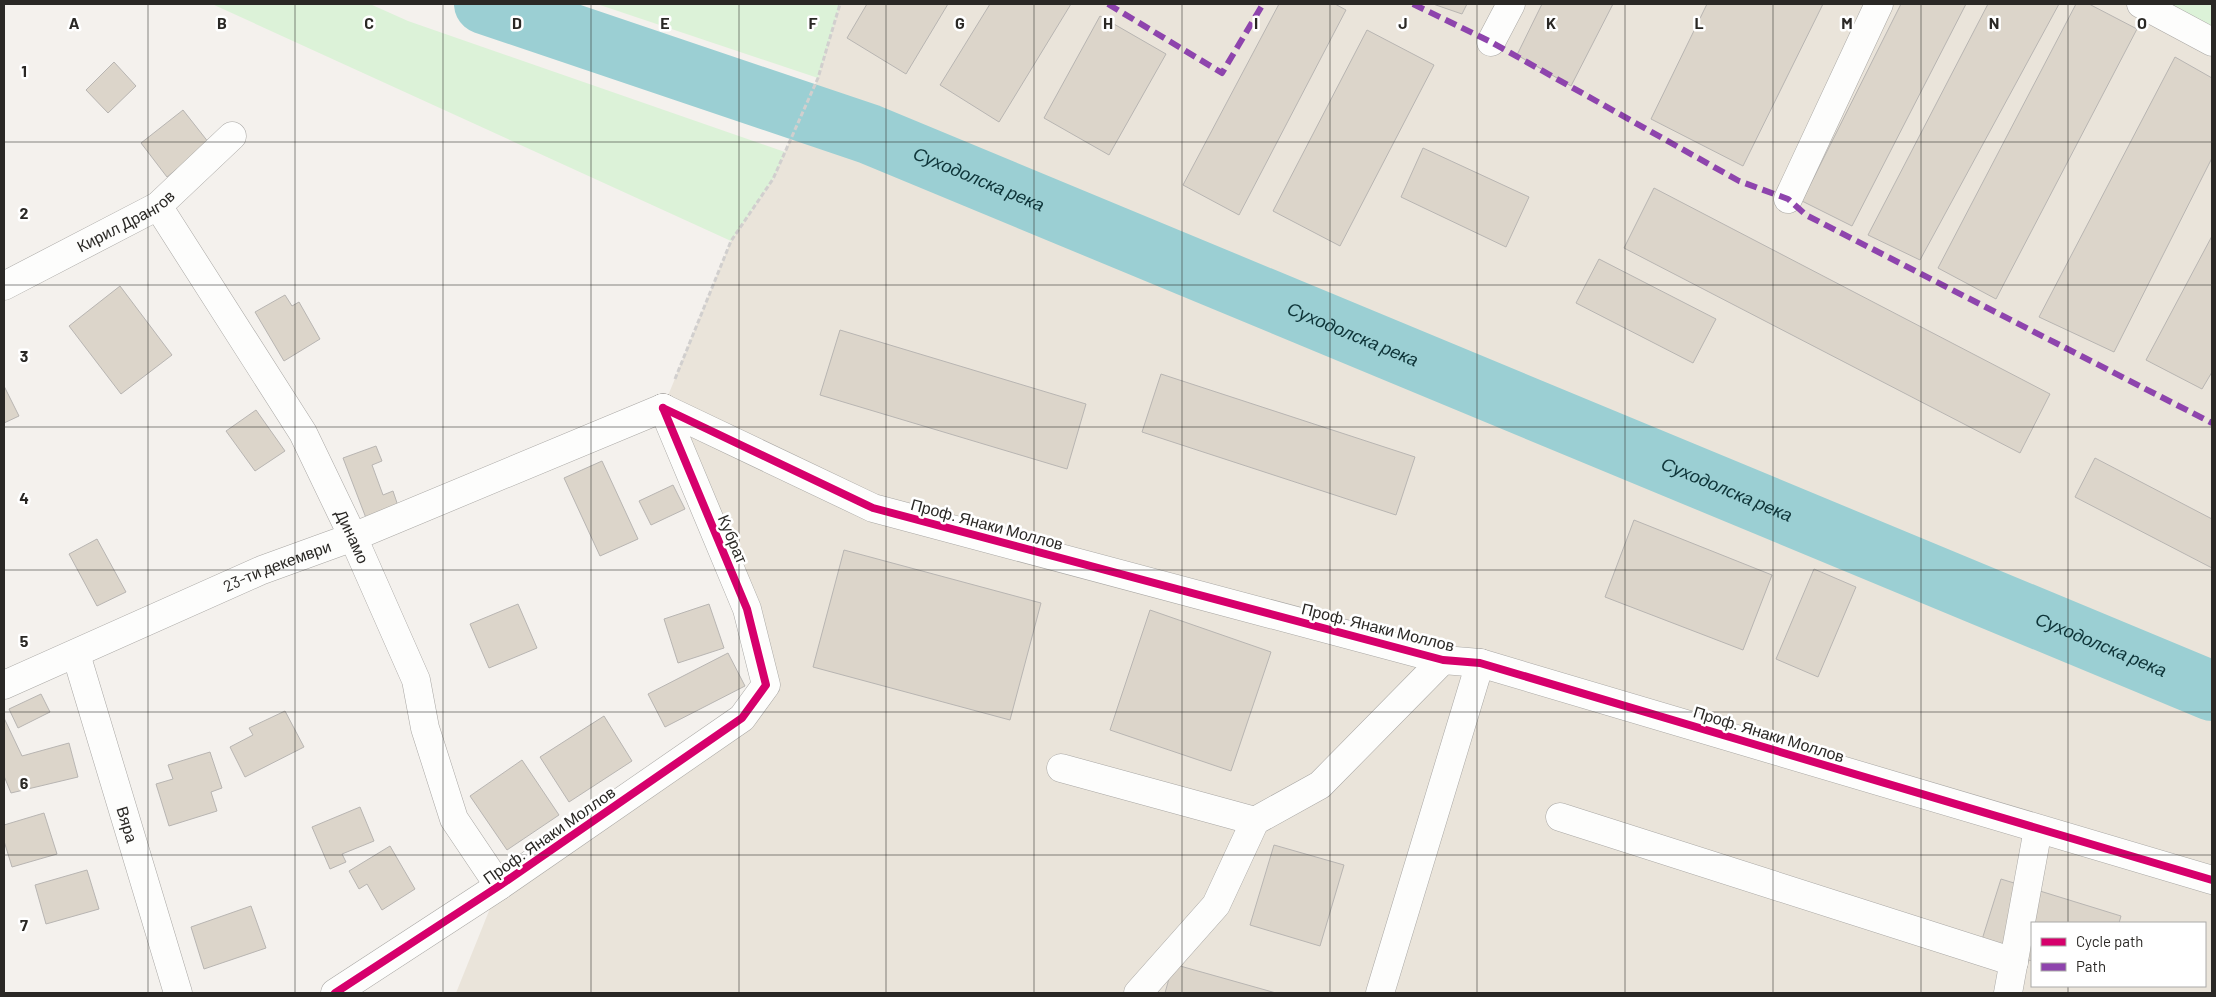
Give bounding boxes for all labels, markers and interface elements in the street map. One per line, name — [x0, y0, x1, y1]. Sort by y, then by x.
text: A — [69, 13, 80, 32]
text: B — [217, 13, 227, 32]
text: C — [364, 13, 374, 32]
text: D — [512, 13, 522, 32]
text: E — [660, 13, 670, 32]
text: F — [809, 13, 818, 32]
text: G — [955, 13, 965, 32]
text: H — [1103, 13, 1113, 32]
text: I — [1254, 13, 1258, 32]
text: J — [1398, 13, 1408, 32]
text: K — [1546, 13, 1556, 32]
text: L — [1694, 13, 1704, 32]
text: M — [1841, 13, 1853, 32]
text: N — [1989, 13, 1999, 32]
text: O — [2137, 13, 2147, 32]
text: 1 — [21, 61, 27, 80]
water label: Суходолска река — [910, 142, 1048, 215]
street label: Кирил Дрангов — [73, 186, 178, 256]
text: 2 — [20, 203, 29, 222]
water label: Суходолска река — [1284, 297, 1422, 371]
text: 3 — [20, 346, 28, 365]
water label: Суходолска река — [1658, 452, 1796, 526]
text: 4 — [19, 488, 29, 507]
street label: Проф. Янаки Моллов — [909, 494, 1065, 553]
street label: Динамо — [332, 506, 373, 566]
street label: Кубрат — [715, 511, 753, 567]
street label: 23-ти декември — [220, 536, 333, 595]
street label: Проф. Янаки Моллов — [1300, 598, 1457, 655]
water label: Суходолска река — [2032, 607, 2170, 681]
text: 5 — [20, 631, 29, 650]
street label: Проф. Янаки Моллов — [1691, 702, 1847, 766]
text: 6 — [20, 773, 29, 792]
street label: Проф. Янаки Моллов — [479, 782, 618, 887]
street label: Вяра — [113, 804, 142, 845]
text: 7 — [20, 915, 28, 934]
legend — [2031, 922, 2206, 987]
text: Cycle path — [2076, 932, 2143, 950]
text: Path — [2076, 957, 2106, 975]

